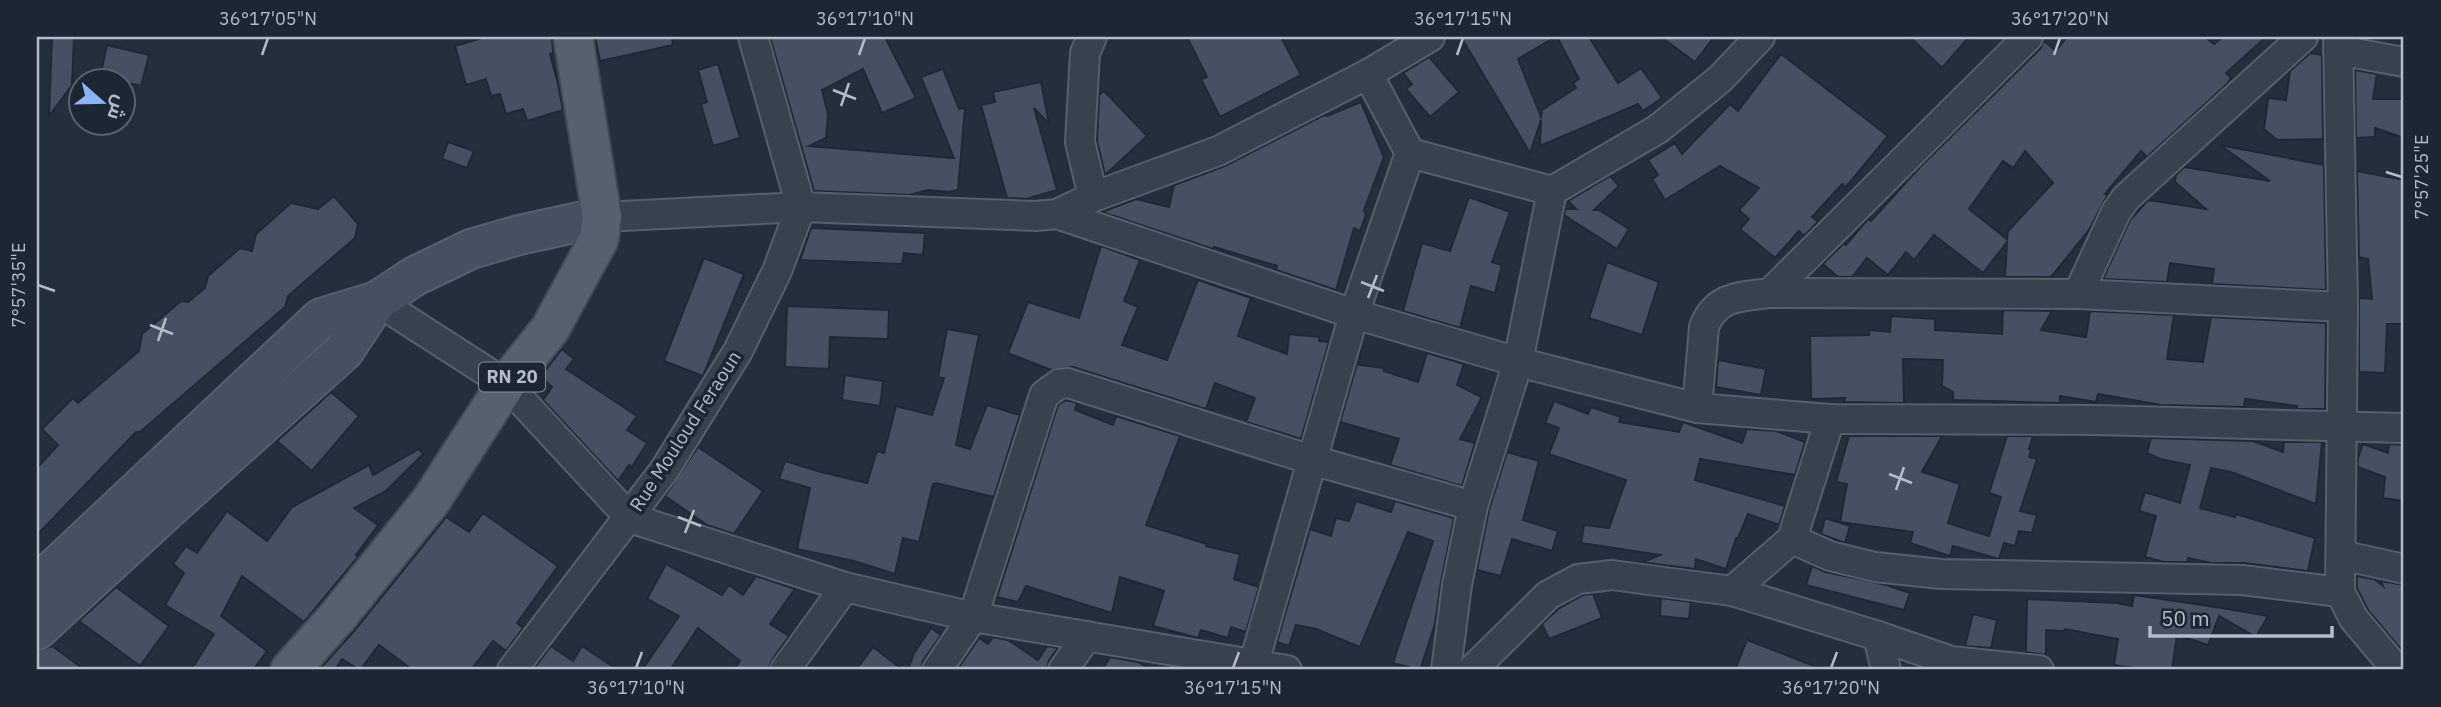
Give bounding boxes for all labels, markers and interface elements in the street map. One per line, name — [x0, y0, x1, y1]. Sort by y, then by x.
text: 36°17'05"N — [219, 7, 317, 30]
text: 36°17'10"N — [816, 7, 914, 30]
text: 36°17'15"N — [1414, 7, 1512, 30]
text: 36°17'20"N — [2011, 7, 2109, 30]
north arrow — [66, 66, 136, 136]
text: ش — [103, 92, 133, 123]
text: 7°57'25"E — [2410, 135, 2433, 219]
text: 7°57'35"E — [7, 243, 30, 327]
street label: Rue Mouloud Feraoun — [624, 346, 746, 516]
road number: RN 20 — [479, 362, 545, 391]
scale bar — [2150, 595, 2332, 639]
text: 50 m — [2161, 604, 2210, 632]
text: 36°17'10"N — [587, 676, 685, 699]
text: 36°17'15"N — [1184, 676, 1282, 699]
text: 36°17'20"N — [1782, 676, 1880, 699]

